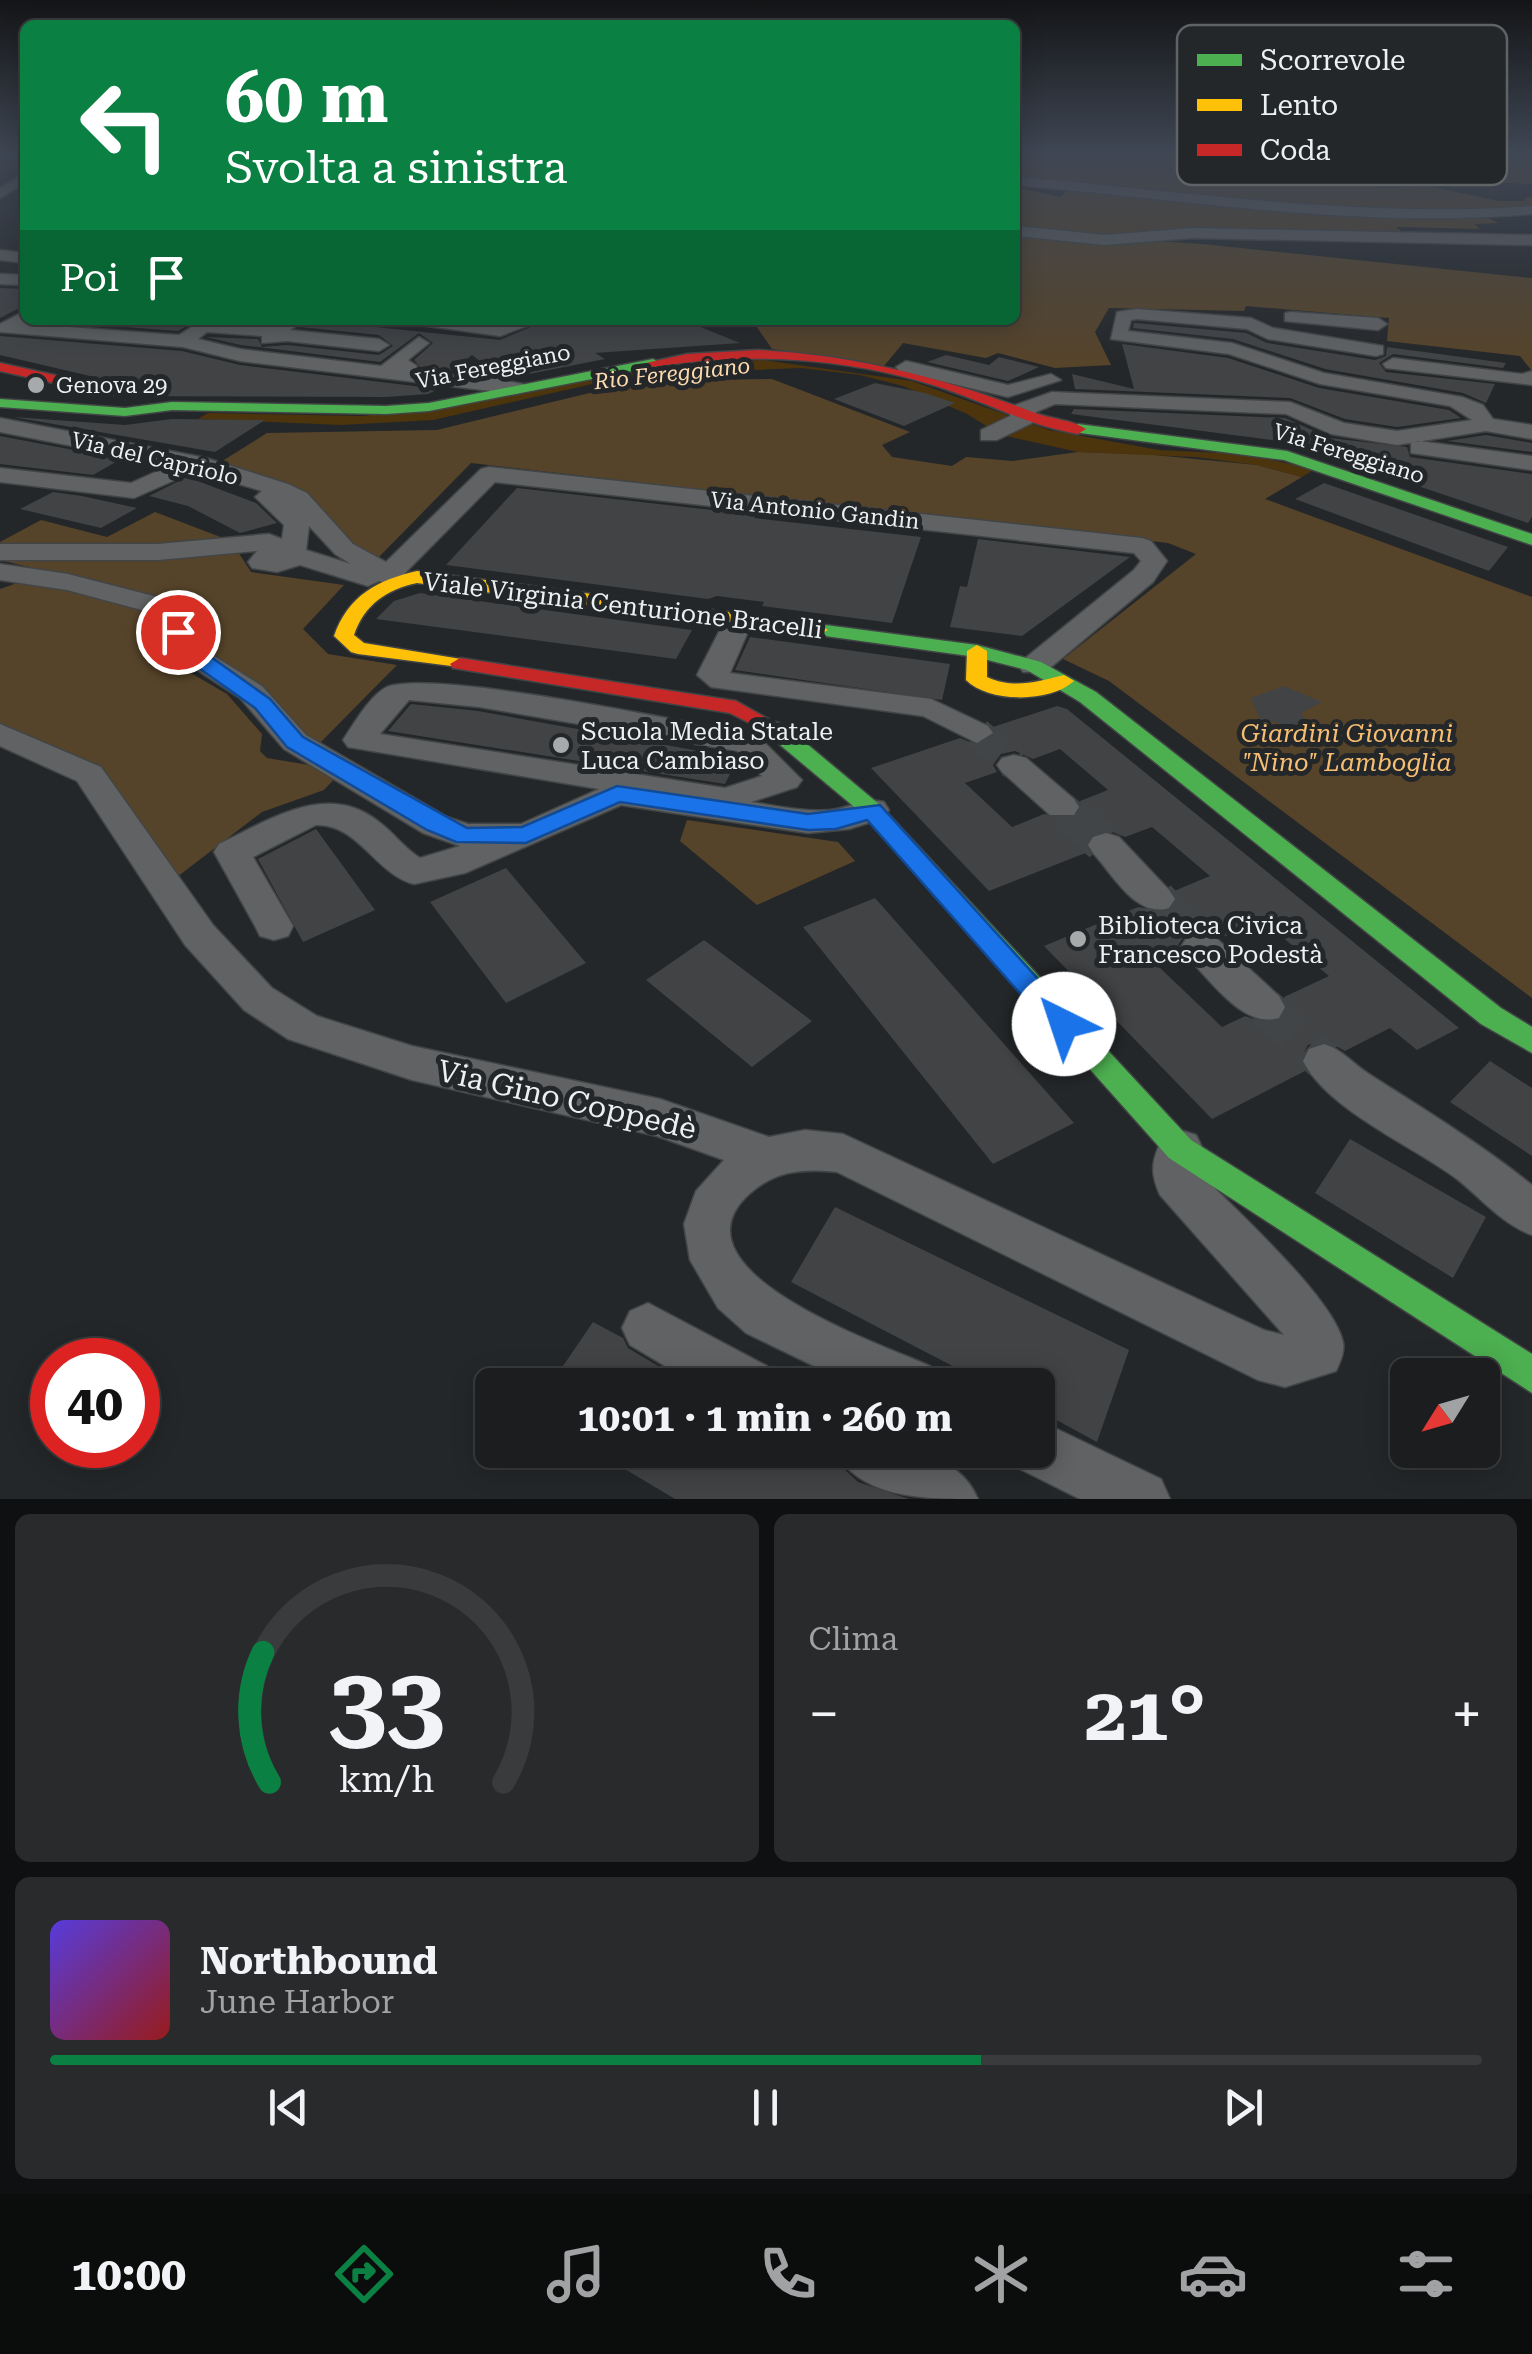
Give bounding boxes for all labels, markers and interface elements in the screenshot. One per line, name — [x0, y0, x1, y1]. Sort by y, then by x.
legend — [1177, 25, 1507, 185]
text: Scorrevole — [1260, 44, 1405, 77]
text: 60 m — [225, 57, 389, 139]
icon: left — [60, 60, 190, 190]
text: Lento — [1260, 89, 1338, 122]
text: Coda — [1260, 134, 1331, 167]
text: Svolta a sinistra — [225, 141, 567, 194]
icon: arrive — [139, 250, 194, 305]
text: Poi — [60, 256, 119, 300]
street label: Via Fereggiano — [414, 339, 572, 394]
water label: Rio Fereggiano — [592, 353, 751, 394]
place label: Genova 29 — [56, 373, 167, 398]
marker: Genova 29 — [25, 374, 47, 396]
street label: Via Fereggiano — [1270, 419, 1427, 488]
street label: Via del Capriolo — [69, 427, 241, 490]
street label: Via Antonio Gandin — [709, 487, 921, 534]
street label: Viale Virginia Centurione Bracelli — [422, 567, 824, 644]
pin — [136, 590, 221, 675]
icon: arrive — [151, 605, 206, 660]
place label: Scuola Media Statale Luca Cambiaso — [581, 717, 833, 775]
park label: Giardini Giovanni "Nino" Lamboglia — [1241, 719, 1453, 777]
marker: Scuola Media Statale Luca Cambiaso — [550, 734, 572, 756]
place label: Biblioteca Civica Francesco Podestà — [1098, 911, 1323, 969]
marker: Biblioteca Civica Francesco Podestà — [1067, 928, 1089, 950]
position arrow — [1012, 972, 1116, 1076]
street label: Via Gino Coppedè — [434, 1053, 700, 1146]
speed limit sign: 40 — [30, 1338, 160, 1468]
north arrow — [1390, 1358, 1500, 1468]
map controls — [1390, 1358, 1500, 1468]
text: 10:01 · 1 min · 260 m — [578, 1396, 952, 1440]
text: Clima — [809, 1620, 898, 1658]
text: 33 — [329, 1644, 445, 1765]
text: 21° — [1085, 1670, 1206, 1758]
text: − — [809, 1682, 839, 1746]
text: + — [1451, 1682, 1482, 1746]
text: km/h — [339, 1759, 435, 1801]
text: Northbound — [200, 1939, 438, 1983]
text: June Harbor — [200, 1983, 394, 2021]
icon: previous — [261, 2080, 316, 2135]
icon: pause — [738, 2080, 793, 2135]
icon: next — [1216, 2080, 1271, 2135]
icon: directions — [329, 2239, 399, 2309]
icon: music — [541, 2239, 611, 2309]
icon: phone — [753, 2239, 823, 2309]
icon: climate — [966, 2239, 1036, 2309]
icon: car — [1178, 2239, 1248, 2309]
icon: filters — [1391, 2239, 1461, 2309]
text: 10:00 — [71, 2248, 186, 2301]

